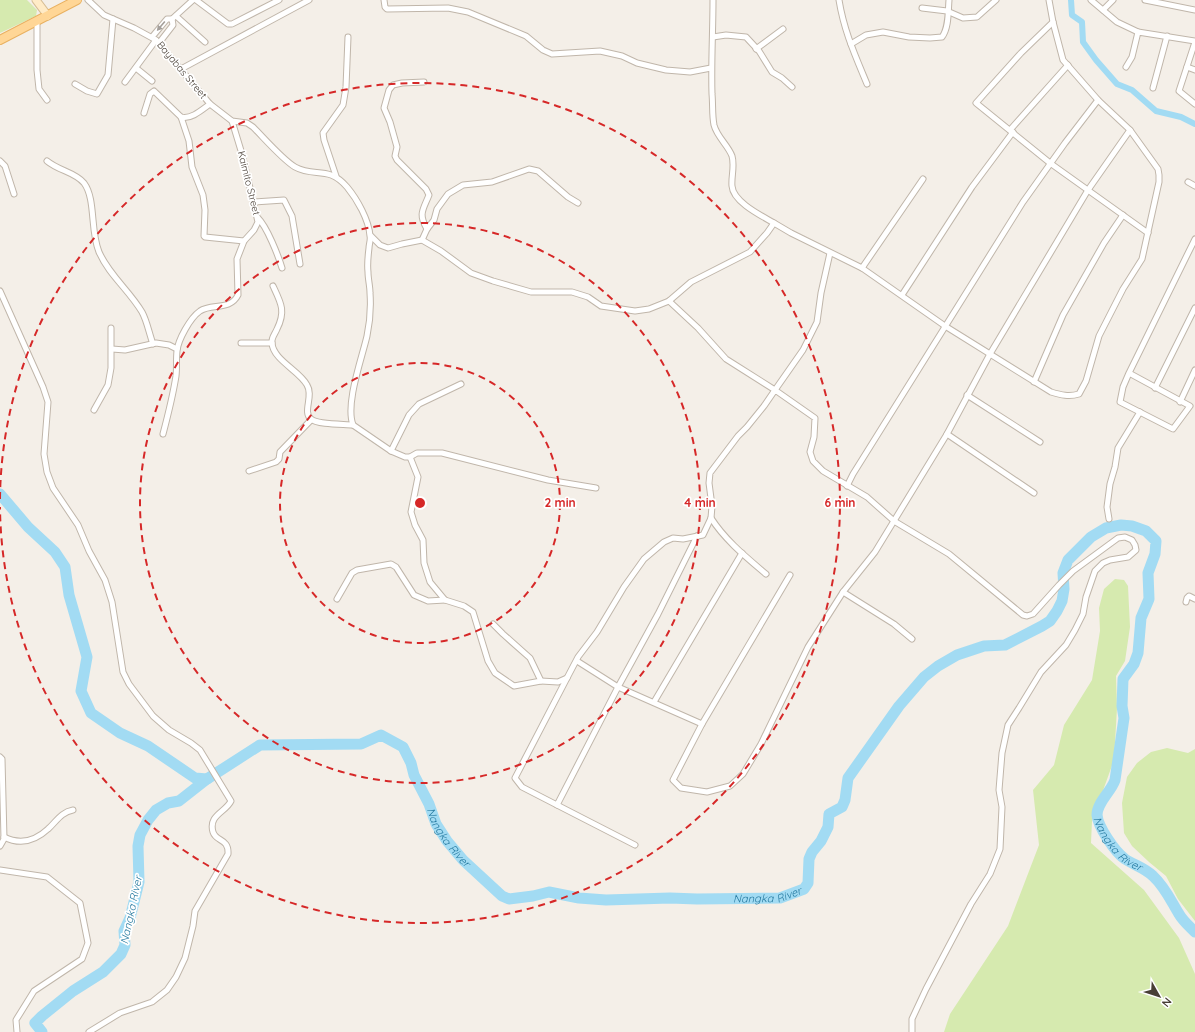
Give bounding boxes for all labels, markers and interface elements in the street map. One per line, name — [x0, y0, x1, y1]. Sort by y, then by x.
one-way arrow — [157, 21, 166, 32]
street label: Bayabas Street — [154, 39, 210, 102]
street label: Kaimito Street — [235, 150, 263, 217]
text: 2 min — [544, 495, 576, 510]
text: 4 min — [684, 495, 716, 510]
text: 6 min — [824, 495, 856, 510]
centre of rings — [413, 496, 427, 510]
water label: Nangka River — [424, 806, 475, 871]
water label: Nangka River — [1090, 815, 1146, 875]
water label: Nangka River — [117, 873, 145, 945]
water label: Nangka River — [733, 883, 805, 906]
north arrow — [1139, 976, 1179, 1016]
text: N — [1159, 995, 1175, 1010]

